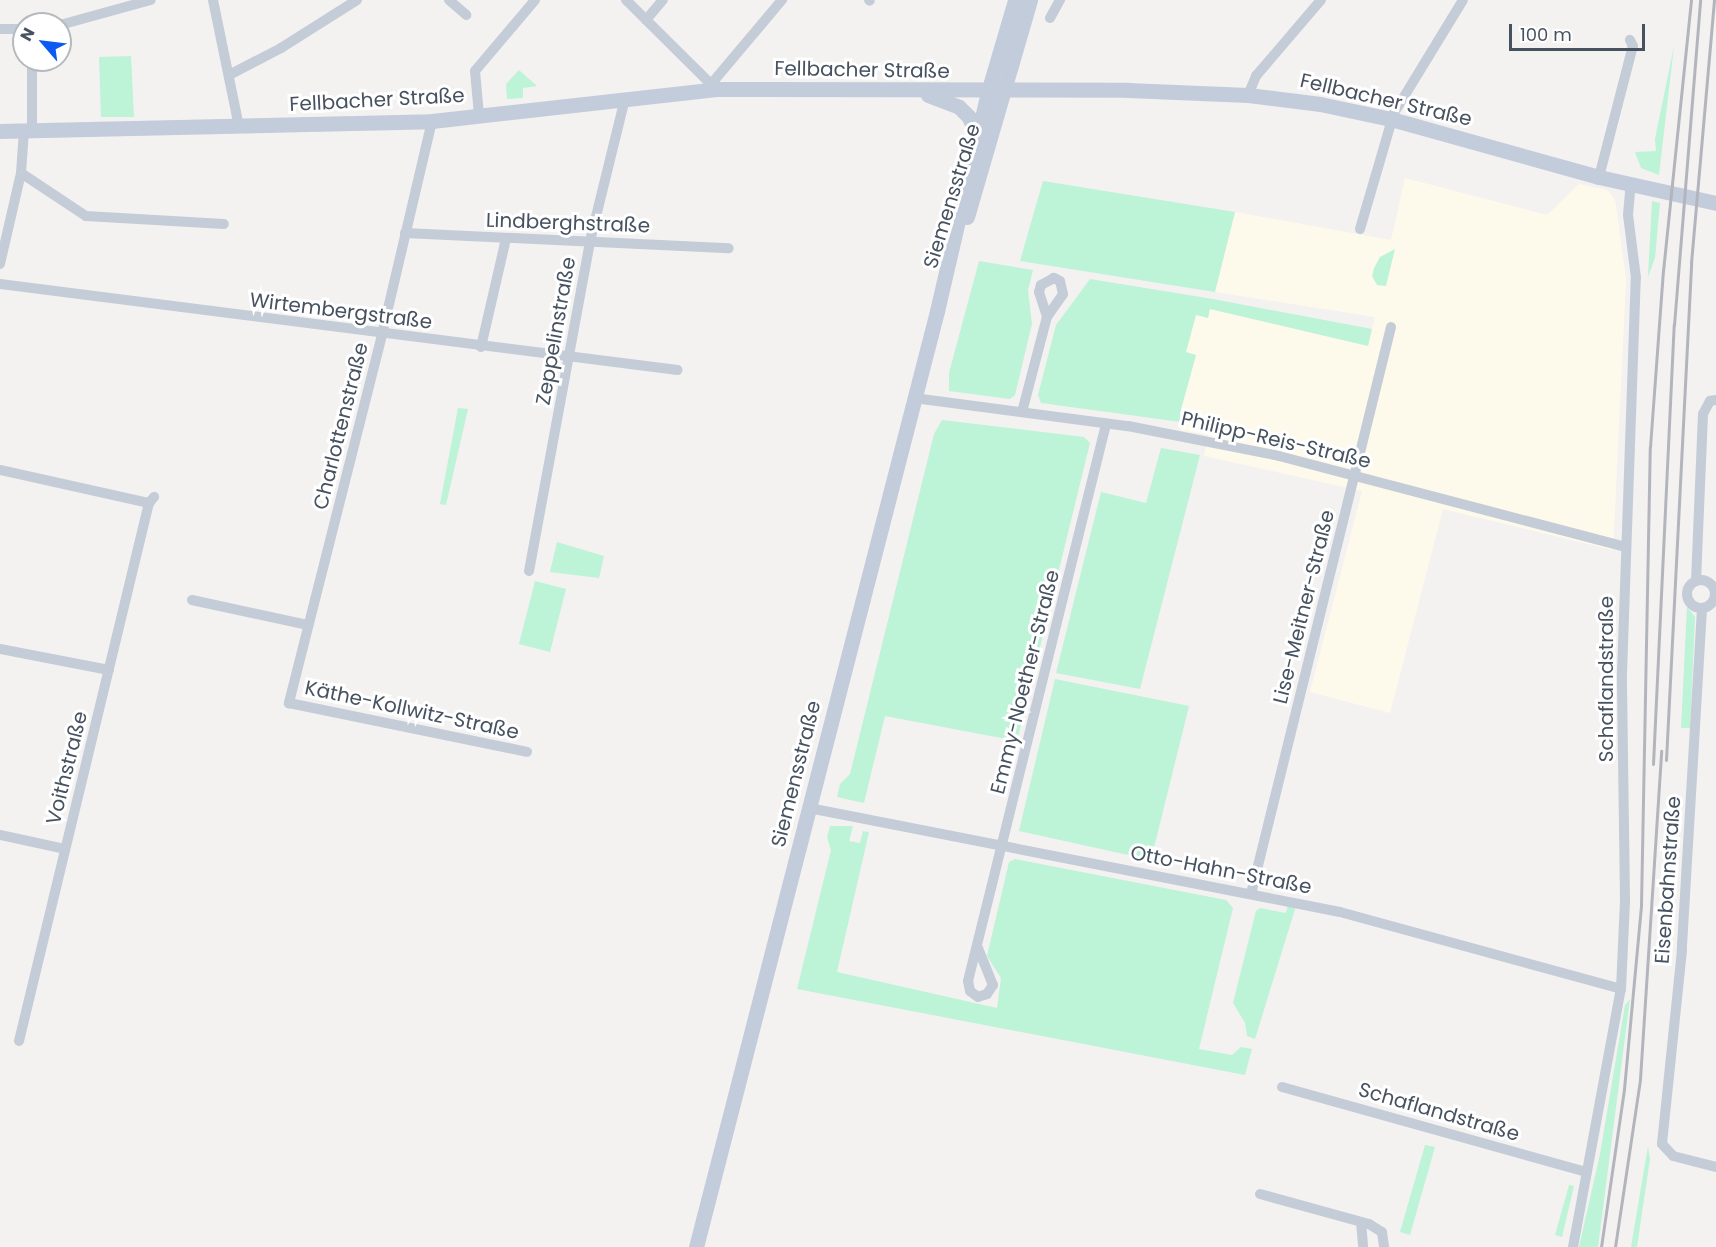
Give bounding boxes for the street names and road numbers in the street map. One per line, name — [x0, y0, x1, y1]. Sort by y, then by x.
street label: Fellbacher Straße — [774, 56, 950, 84]
street label: Fellbacher Straße — [1298, 69, 1474, 131]
street label: Fellbacher Straße — [289, 83, 465, 117]
street label: Siemensstraße — [919, 121, 985, 271]
street label: Lindberghstraße — [485, 208, 651, 238]
street label: Zeppelinstraße — [531, 255, 581, 407]
street label: Wirtembergstraße — [248, 288, 434, 334]
street label: Charlottenstraße — [309, 340, 373, 512]
street label: Philipp-Reis-Straße — [1179, 406, 1373, 474]
street label: Lise-Meitner-Straße — [1268, 508, 1340, 706]
street label: Emmy-Noether-Straße — [986, 568, 1064, 796]
street label: Schaflandstraße — [1594, 596, 1618, 762]
street label: Käthe-Kollwitz-Straße — [303, 676, 521, 744]
street label: Siemensstraße — [766, 698, 826, 850]
street label: Voithstraße — [41, 709, 93, 827]
street label: Eisenbahnstraße — [1650, 795, 1686, 965]
street label: Otto-Hahn-Straße — [1128, 841, 1314, 899]
street label: Schaflandstraße — [1356, 1078, 1522, 1146]

